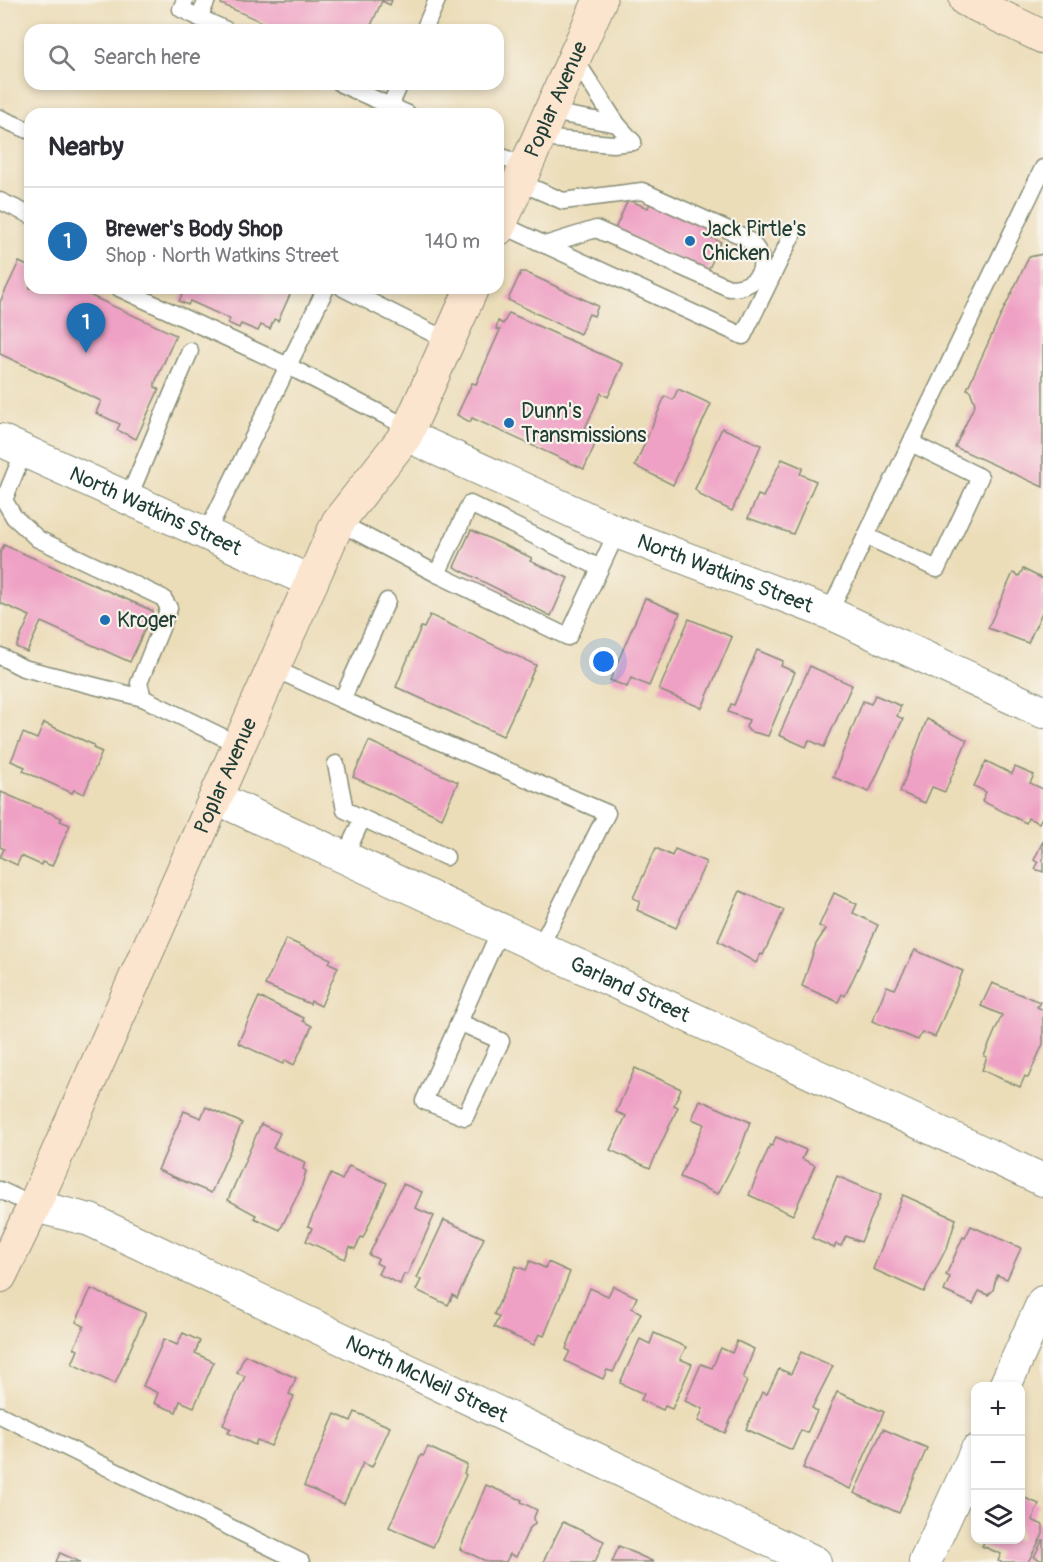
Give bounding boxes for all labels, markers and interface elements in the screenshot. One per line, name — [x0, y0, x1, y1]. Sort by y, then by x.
search box — [24, 24, 504, 90]
street label: Poplar Avenue — [519, 37, 594, 162]
icon: search — [45, 41, 78, 74]
text: Search here — [93, 43, 200, 71]
text: Nearby — [48, 131, 124, 163]
text: Brewer's Body Shop — [105, 215, 283, 243]
place label: Jack Pirtle's Chicken — [702, 216, 807, 267]
text: 1 — [64, 229, 71, 254]
text: 140 m — [425, 229, 480, 254]
marker: Jack Pirtle's Chicken — [683, 234, 697, 248]
text: Shop · North Watkins Street — [105, 243, 339, 268]
pin: 1 — [66, 304, 106, 353]
place label: Dunn's Transmissions — [521, 398, 647, 449]
marker: Dunn's Transmissions — [502, 416, 516, 430]
street label: North Watkins Street — [65, 460, 246, 562]
street label: North Watkins Street — [633, 528, 817, 620]
place label: Kroger — [117, 607, 177, 634]
marker: Kroger — [98, 613, 112, 627]
your location — [589, 647, 618, 676]
street label: Poplar Avenue — [188, 713, 264, 838]
street label: Garland Street — [566, 950, 694, 1029]
street label: North McNeil Street — [341, 1329, 513, 1429]
map controls — [971, 1382, 1025, 1544]
button: + — [971, 1382, 1025, 1436]
button: − — [971, 1436, 1025, 1490]
button: layers — [971, 1490, 1025, 1544]

